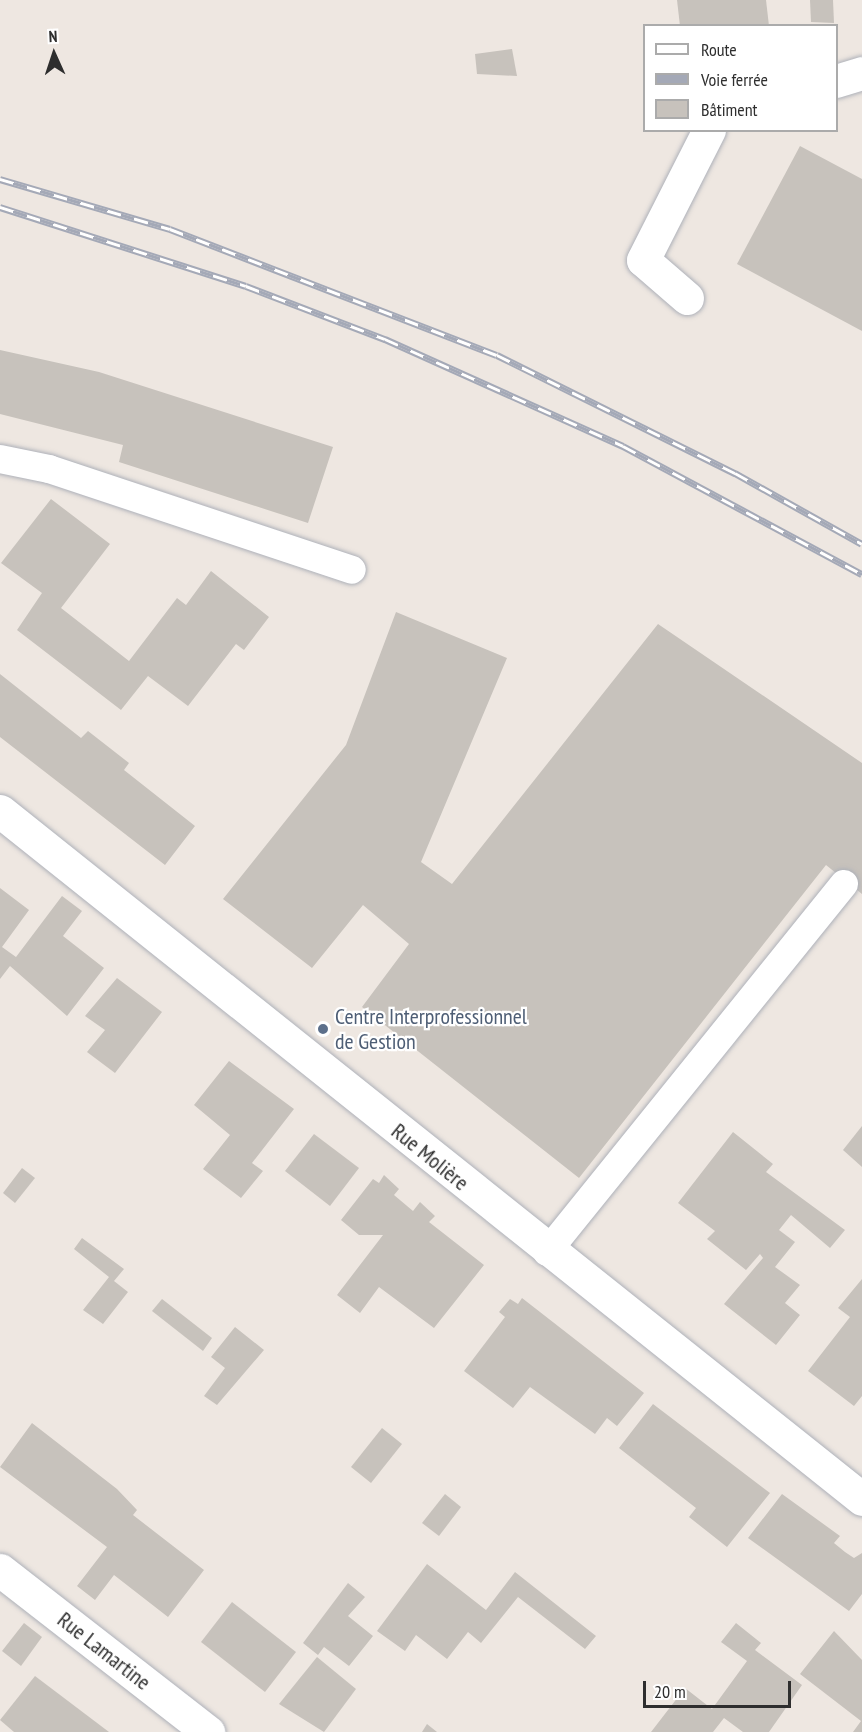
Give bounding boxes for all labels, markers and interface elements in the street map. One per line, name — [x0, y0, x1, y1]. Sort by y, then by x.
north arrow — [24, 24, 84, 84]
legend — [643, 24, 838, 132]
text: N — [48, 26, 58, 46]
text: Route — [701, 38, 737, 61]
text: Voie ferrée — [701, 68, 768, 91]
text: Bâtiment — [701, 98, 758, 121]
place label: Centre Interprofessionnel de Gestion — [335, 1003, 527, 1054]
marker: Centre Interprofessionnel de Gestion — [316, 1022, 330, 1036]
street label: Rue Molière — [386, 1118, 474, 1196]
street label: Rue Lamartine — [52, 1607, 156, 1695]
scale bar — [646, 1669, 794, 1707]
text: 20 m — [654, 1680, 686, 1703]

